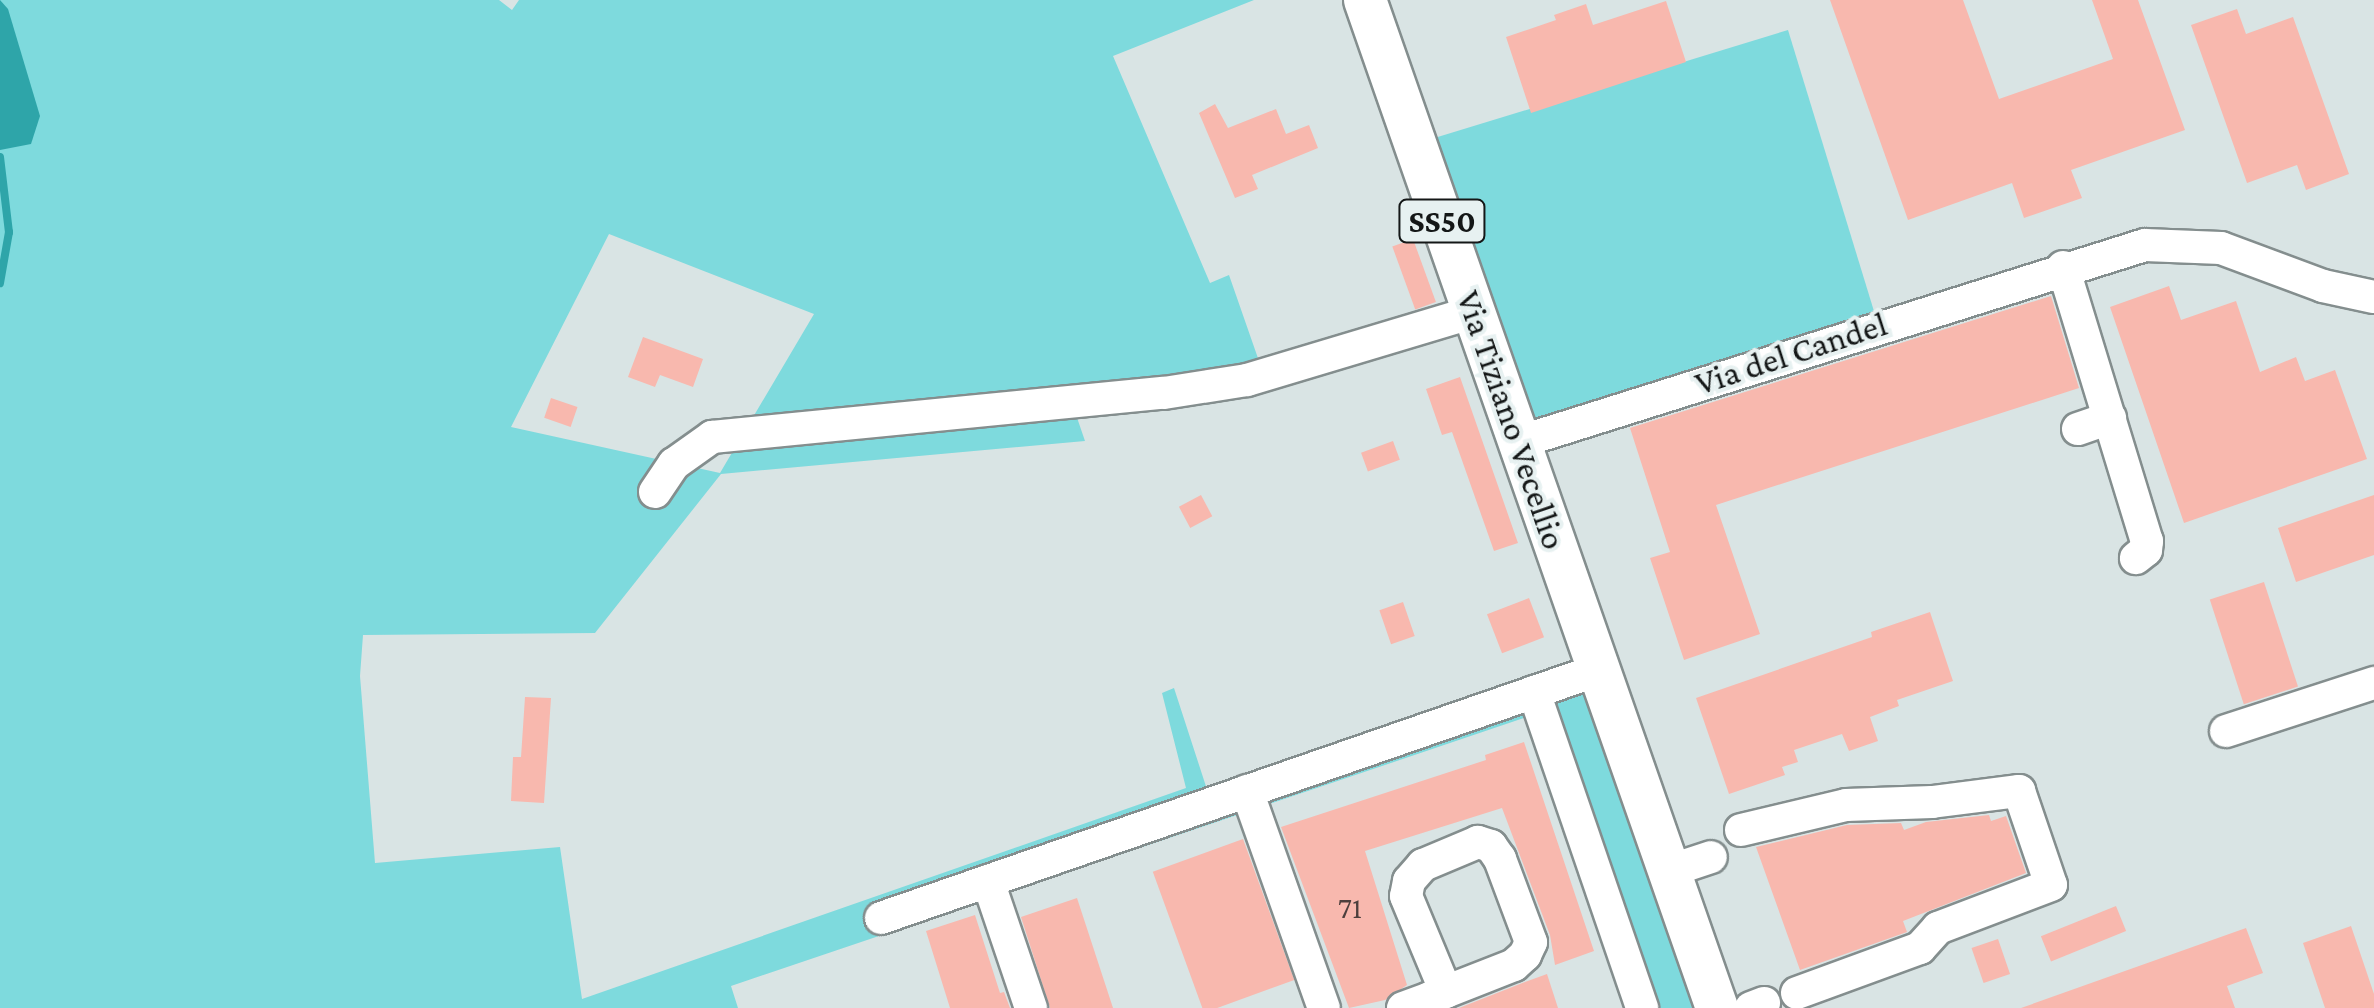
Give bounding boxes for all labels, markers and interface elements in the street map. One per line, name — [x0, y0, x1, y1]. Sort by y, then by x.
road number: SS50 — [1397, 194, 1487, 248]
street label: Via Tiziano Vecellio — [1447, 285, 1575, 555]
street label: Via del Candel — [1690, 303, 1892, 405]
house number: 71 — [1338, 890, 1362, 926]

